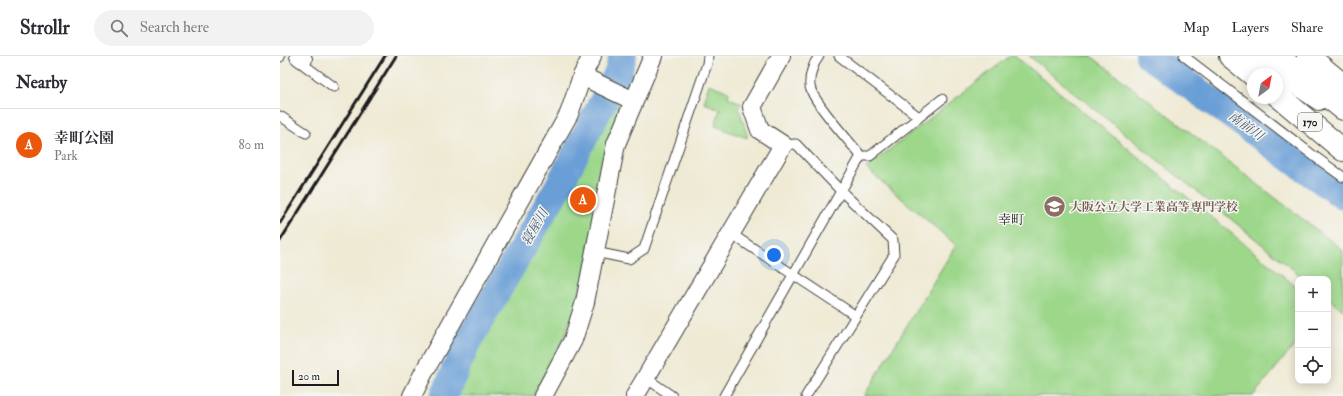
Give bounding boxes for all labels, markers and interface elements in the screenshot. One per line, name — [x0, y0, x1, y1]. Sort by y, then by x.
search box — [94, 10, 374, 46]
text: Strollr — [20, 16, 70, 40]
icon: search — [108, 17, 130, 39]
text: Search here — [140, 18, 209, 37]
text: Map — [1183, 19, 1209, 36]
text: Layers — [1231, 19, 1269, 36]
text: Share — [1291, 19, 1323, 36]
north arrow — [1247, 68, 1283, 104]
text: Nearby — [16, 72, 67, 93]
water label: 南前川 — [1226, 108, 1268, 145]
road number: 170 — [1298, 113, 1322, 131]
text: 幸町公園 — [54, 129, 114, 148]
text: A — [25, 137, 33, 153]
text: 80 m — [238, 137, 264, 153]
text: Park — [54, 148, 78, 164]
pin: A — [570, 185, 596, 215]
school or university icon: 大阪公立大学工業高等専門学校 — [1042, 194, 1068, 220]
place label: 大阪公立大学工業高等専門学校 — [1070, 200, 1238, 215]
water label: 寝屋川 — [518, 204, 553, 248]
district label: 幸町 — [998, 212, 1024, 228]
your location — [764, 245, 784, 265]
map controls — [1295, 276, 1331, 384]
button: + — [1295, 276, 1331, 312]
button: − — [1295, 312, 1331, 348]
button: locate — [1295, 348, 1331, 384]
scale bar — [292, 368, 339, 387]
text: 20 m — [298, 370, 320, 383]

